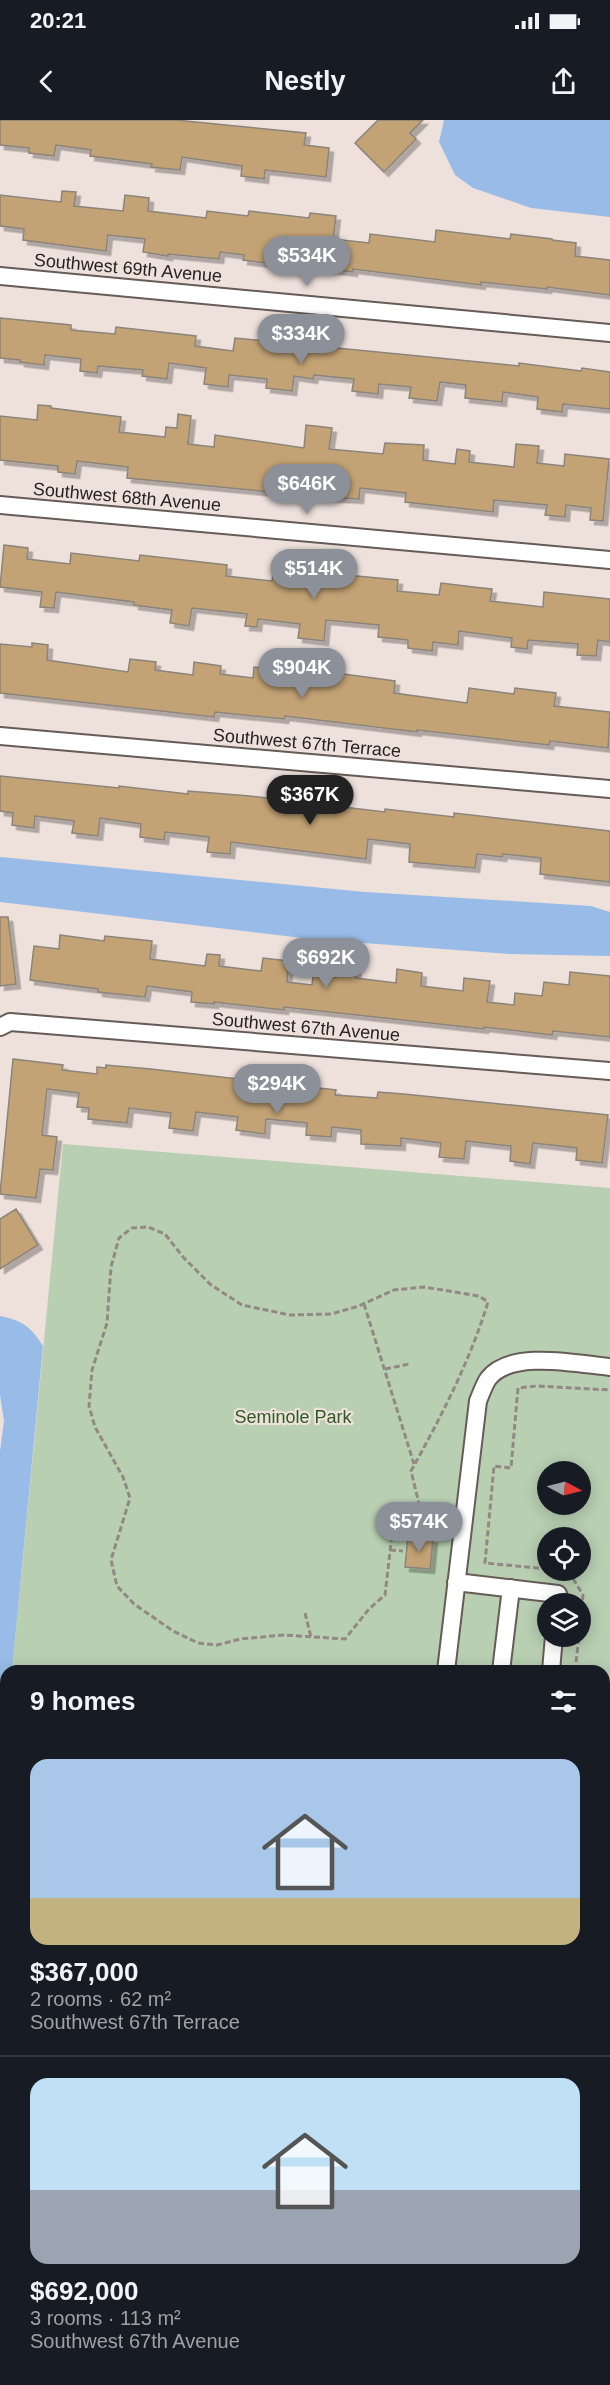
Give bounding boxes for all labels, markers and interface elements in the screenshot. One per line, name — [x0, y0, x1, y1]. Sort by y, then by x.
text: 20:21 — [30, 8, 86, 33]
icon: back — [30, 65, 63, 98]
icon: share — [547, 65, 580, 98]
text: Nestly — [264, 66, 346, 96]
pin: $534K — [265, 236, 349, 287]
text: $534K — [278, 244, 336, 266]
street label: Southwest 69th Avenue — [33, 250, 223, 286]
pin: $334K — [259, 314, 343, 365]
text: $334K — [272, 322, 330, 344]
pin: $646K — [265, 464, 349, 515]
text: $646K — [278, 472, 336, 494]
street label: Southwest 68th Avenue — [32, 479, 222, 515]
pin: $514K — [272, 549, 356, 600]
text: $514K — [285, 557, 343, 579]
pin: $904K — [260, 648, 344, 699]
text: $904K — [273, 656, 331, 678]
street label: Southwest 67th Terrace — [212, 725, 402, 761]
pin: $367K — [268, 775, 352, 826]
text: $367K — [281, 783, 339, 805]
pin: $692K — [284, 938, 368, 989]
text: $692K — [297, 946, 355, 968]
street label: Southwest 67th Avenue — [211, 1009, 401, 1045]
pin: $294K — [235, 1064, 319, 1115]
text: $294K — [248, 1072, 306, 1094]
park label: Seminole Park — [234, 1407, 353, 1427]
north arrow — [537, 1461, 591, 1515]
map controls — [537, 1461, 591, 1647]
pin: $574K — [377, 1502, 461, 1553]
text: $574K — [390, 1510, 448, 1532]
button: locate — [537, 1527, 591, 1581]
button: layers — [537, 1593, 591, 1647]
icon: filters — [547, 1685, 580, 1718]
text: 9 homes — [30, 1686, 136, 1716]
icon: home — [251, 1798, 359, 1906]
text: $367,000 — [30, 1957, 138, 1987]
text: 2 rooms · 62 m² — [30, 1988, 171, 2010]
text: Southwest 67th Terrace — [30, 2011, 240, 2033]
icon: home — [251, 2117, 359, 2225]
text: $692,000 — [30, 2276, 138, 2306]
text: 3 rooms · 113 m² — [30, 2307, 181, 2329]
text: Southwest 67th Avenue — [30, 2330, 240, 2352]

